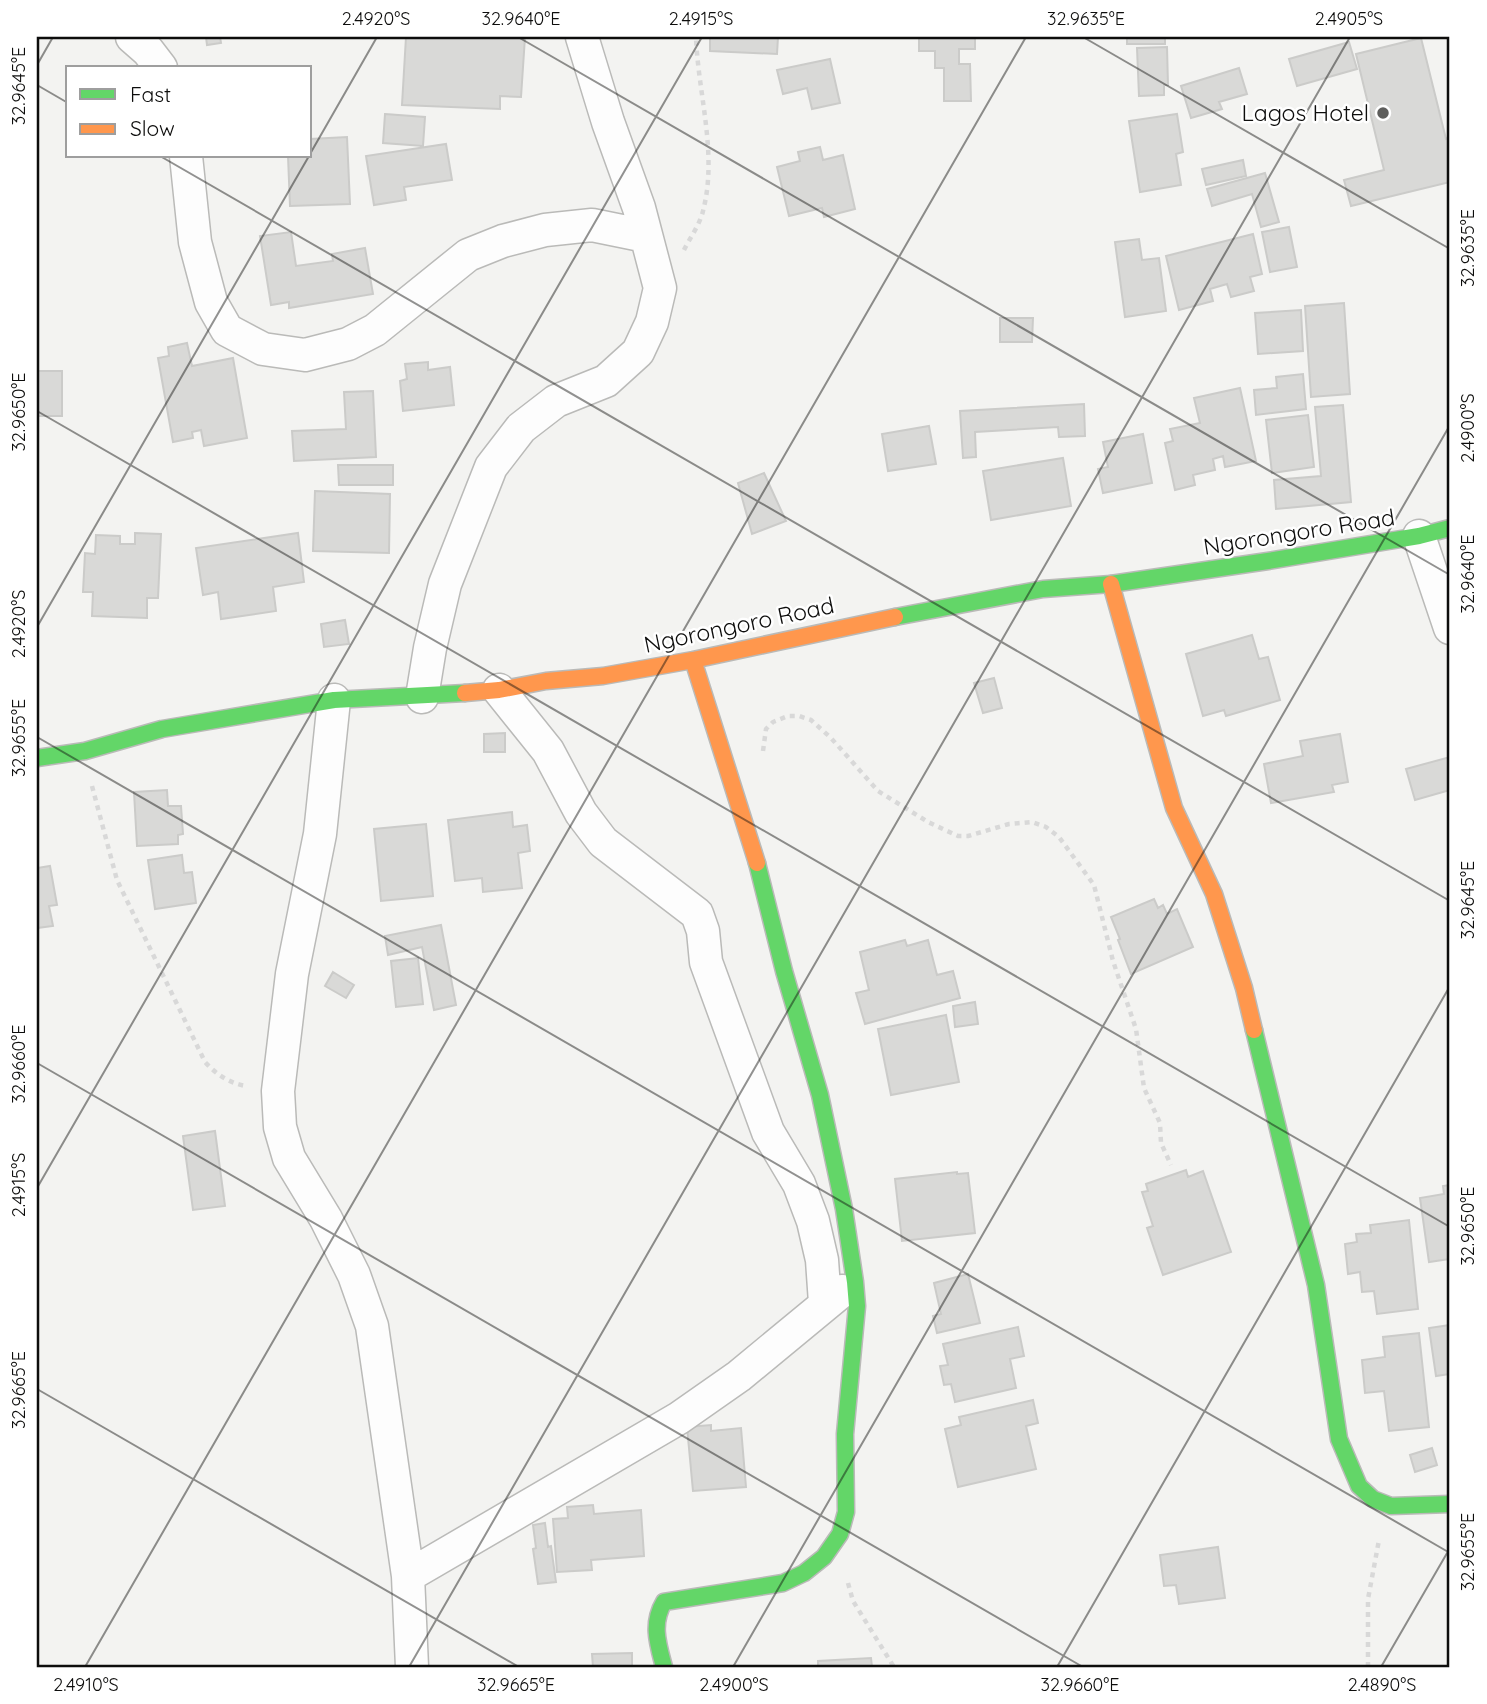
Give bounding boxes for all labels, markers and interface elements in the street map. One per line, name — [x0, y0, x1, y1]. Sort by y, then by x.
text: 2.4920°S — [342, 7, 410, 30]
text: 32.9640°E — [481, 7, 561, 30]
text: 2.4915°S — [669, 7, 733, 30]
text: 32.9635°E — [1047, 7, 1125, 30]
text: 2.4905°S — [1315, 7, 1383, 30]
text: 32.9645°E — [7, 47, 30, 125]
legend — [66, 66, 312, 158]
text: Fast — [130, 81, 171, 107]
place label: Lagos Hotel — [1242, 98, 1369, 127]
marker: Lagos Hotel — [1375, 105, 1391, 121]
text: Slow — [130, 115, 175, 141]
text: 32.9635°E — [1456, 209, 1479, 287]
text: 32.9650°E — [7, 372, 30, 452]
text: 2.4900°S — [1456, 393, 1479, 463]
street label: Ngorongoro Road — [1201, 502, 1397, 561]
text: 32.9640°E — [1456, 534, 1479, 614]
text: 2.4920°S — [7, 590, 30, 658]
street label: Ngorongoro Road — [641, 590, 837, 659]
text: 32.9655°E — [7, 699, 30, 777]
text: 32.9645°E — [1456, 861, 1479, 939]
text: 32.9660°E — [7, 1025, 30, 1103]
text: 2.4915°S — [7, 1153, 30, 1217]
text: 32.9650°E — [1456, 1186, 1479, 1266]
text: 32.9665°E — [7, 1351, 30, 1429]
text: 32.9655°E — [1456, 1513, 1479, 1591]
text: 2.4910°S — [53, 1673, 119, 1696]
text: 32.9665°E — [477, 1673, 555, 1696]
text: 2.4900°S — [699, 1673, 769, 1696]
text: 32.9660°E — [1041, 1673, 1119, 1696]
text: 2.4890°S — [1348, 1673, 1416, 1696]

